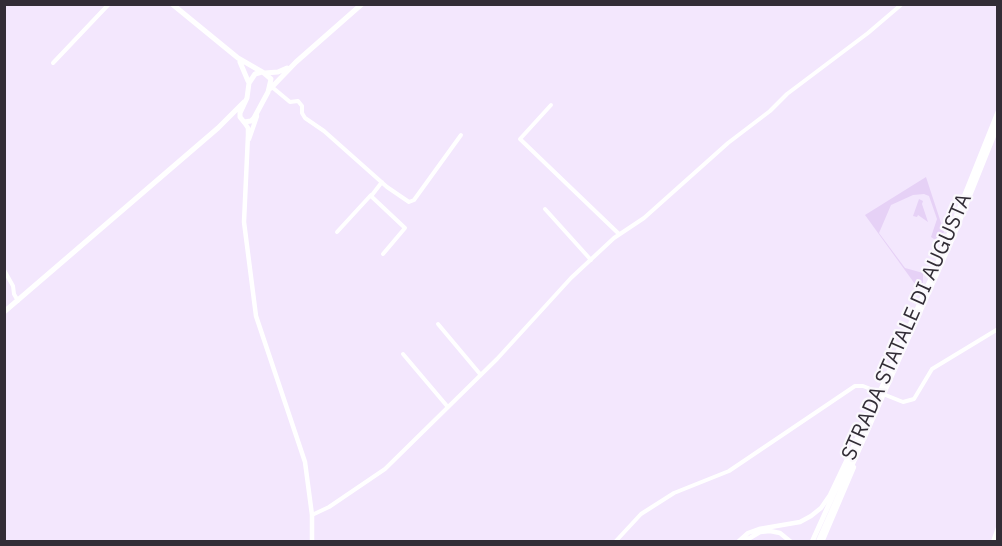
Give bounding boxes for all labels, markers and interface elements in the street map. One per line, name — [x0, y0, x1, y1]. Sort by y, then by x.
street label: STRADA STATALE DI AUGUSTA — [837, 190, 977, 464]

